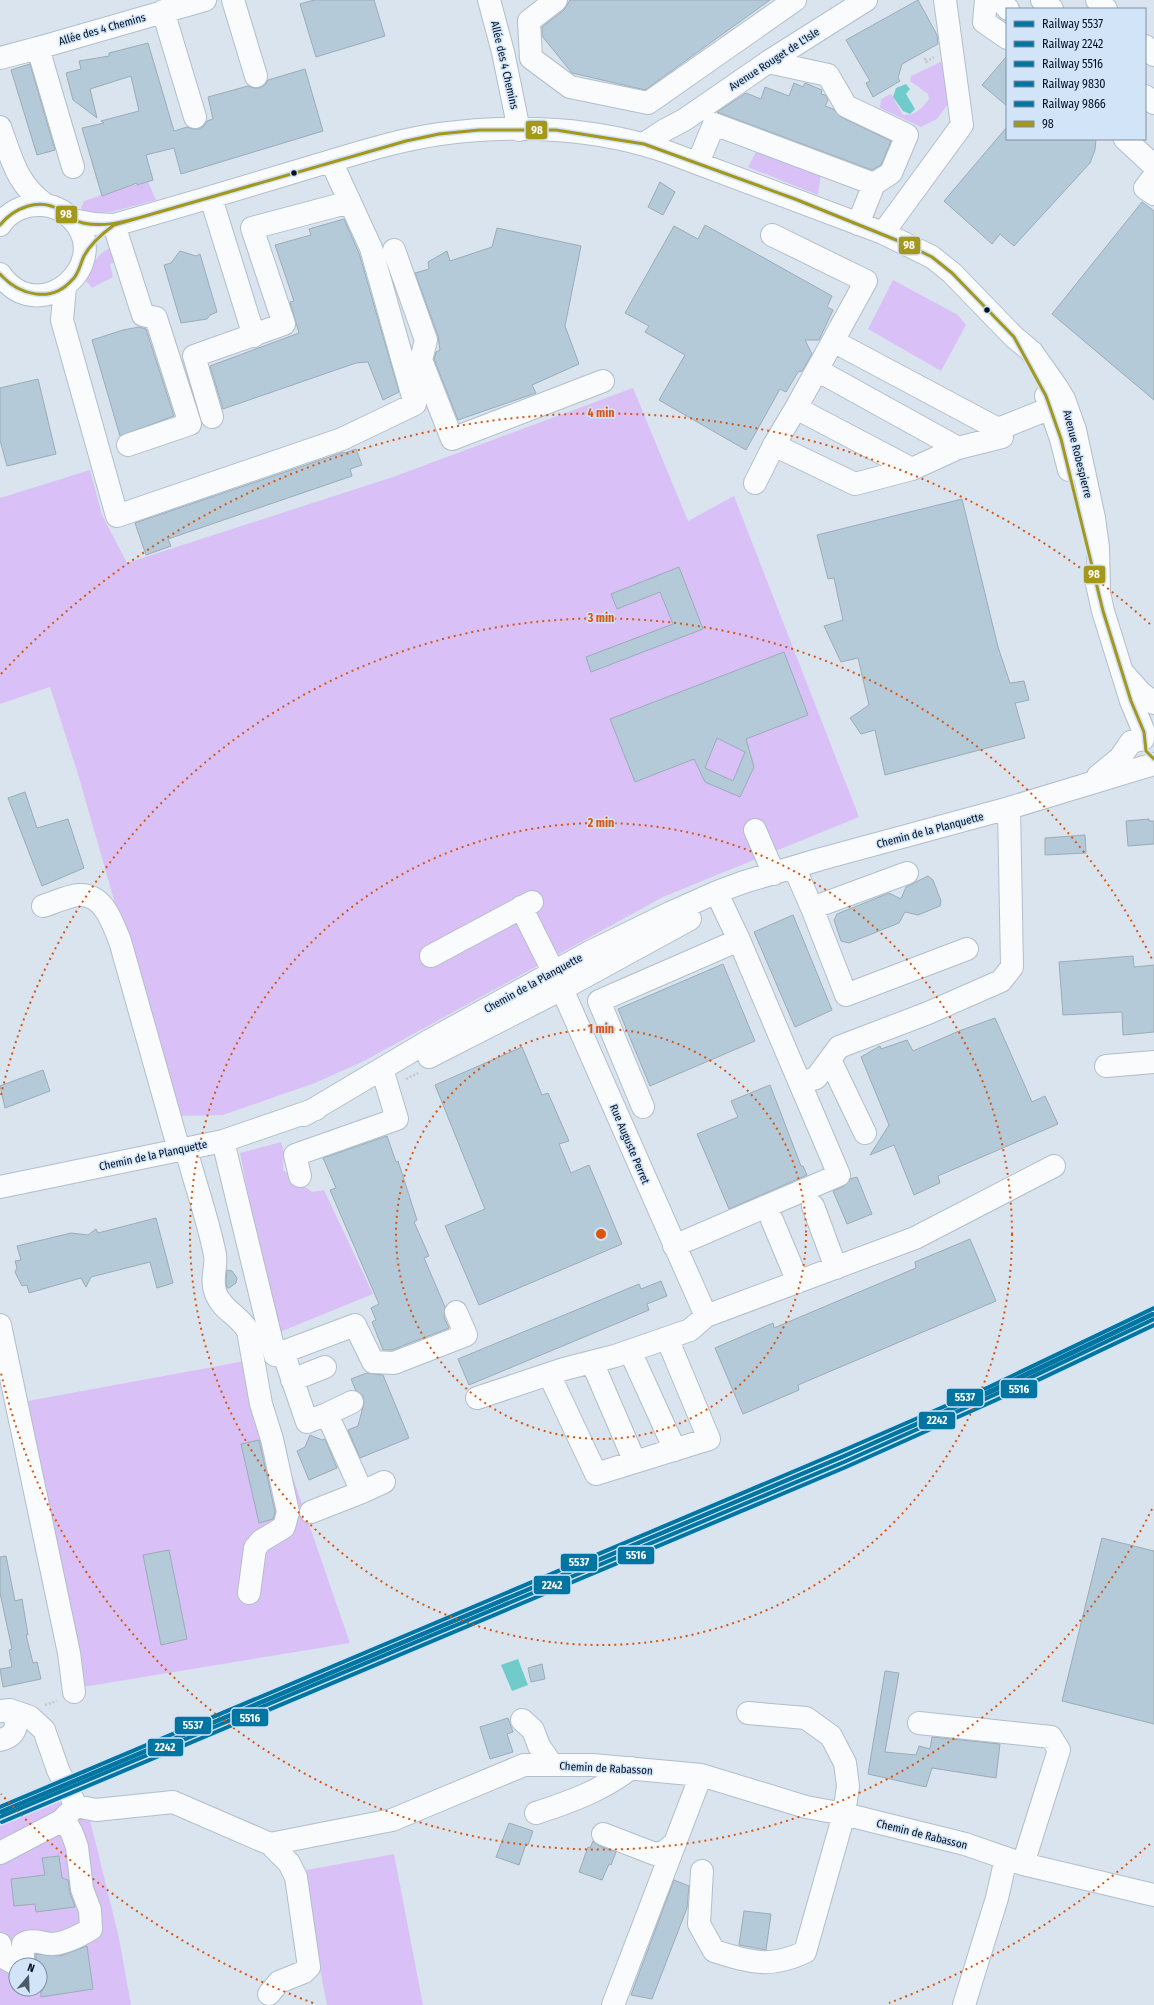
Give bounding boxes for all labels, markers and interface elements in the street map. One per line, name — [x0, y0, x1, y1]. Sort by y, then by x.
legend — [1006, 8, 1146, 140]
street label: Allée des 4 Chemins — [57, 11, 147, 48]
text: Railway 5537 — [1042, 17, 1103, 31]
street label: Allée des 4 Chemins — [488, 20, 521, 111]
street label: Avenue Rouget de L'Isle — [727, 25, 822, 94]
text: Railway 2242 — [1042, 37, 1103, 51]
text: Railway 5516 — [1042, 57, 1103, 71]
text: Railway 9830 — [1042, 77, 1106, 91]
text: Railway 9866 — [1042, 97, 1106, 111]
text: 98 — [1042, 117, 1054, 131]
line badge: 98 — [525, 120, 548, 140]
text: 98 — [531, 124, 543, 137]
unlabelled marker — [289, 168, 299, 178]
line badge: 98 — [55, 205, 78, 224]
text: 98 — [60, 208, 72, 221]
line badge: 98 — [898, 236, 921, 255]
text: 98 — [903, 239, 915, 252]
unlabelled marker — [982, 305, 992, 315]
text: 4 min — [587, 406, 615, 420]
street label: Avenue Robespierre — [1060, 409, 1095, 499]
line badge: 98 — [1083, 565, 1106, 584]
text: 98 — [1088, 568, 1100, 581]
text: 3 min — [587, 611, 614, 625]
street label: Chemin de la Planquette — [875, 810, 985, 851]
text: 2 min — [587, 816, 614, 830]
street label: Chemin de la Planquette — [482, 951, 585, 1016]
text: 1 min — [588, 1022, 614, 1036]
street label: Rue Auguste Perret — [607, 1102, 652, 1186]
street label: Chemin de la Planquette — [98, 1138, 208, 1173]
centre of rings — [594, 1227, 608, 1241]
line badge: 5516 — [1000, 1379, 1038, 1399]
text: 5516 — [1009, 1383, 1030, 1396]
line badge: 5537 — [946, 1388, 984, 1407]
text: 5537 — [955, 1391, 976, 1404]
line badge: 2242 — [918, 1411, 956, 1430]
text: 2242 — [926, 1414, 947, 1427]
line badge: 5516 — [617, 1546, 655, 1565]
text: 5516 — [626, 1549, 647, 1562]
line badge: 5537 — [560, 1553, 598, 1572]
text: 5537 — [569, 1556, 590, 1569]
line badge: 2242 — [533, 1575, 571, 1595]
text: 2242 — [541, 1579, 562, 1592]
line badge: 5516 — [231, 1708, 269, 1727]
text: 5516 — [240, 1712, 261, 1725]
line badge: 5537 — [174, 1716, 212, 1735]
text: 5537 — [183, 1719, 204, 1732]
line badge: 2242 — [147, 1738, 184, 1757]
text: 2242 — [154, 1741, 175, 1754]
street label: Chemin de Rabasson — [559, 1760, 653, 1777]
street label: Chemin de Rabasson — [875, 1817, 969, 1852]
north arrow — [8, 1957, 48, 1997]
text: N — [26, 1961, 36, 1975]

